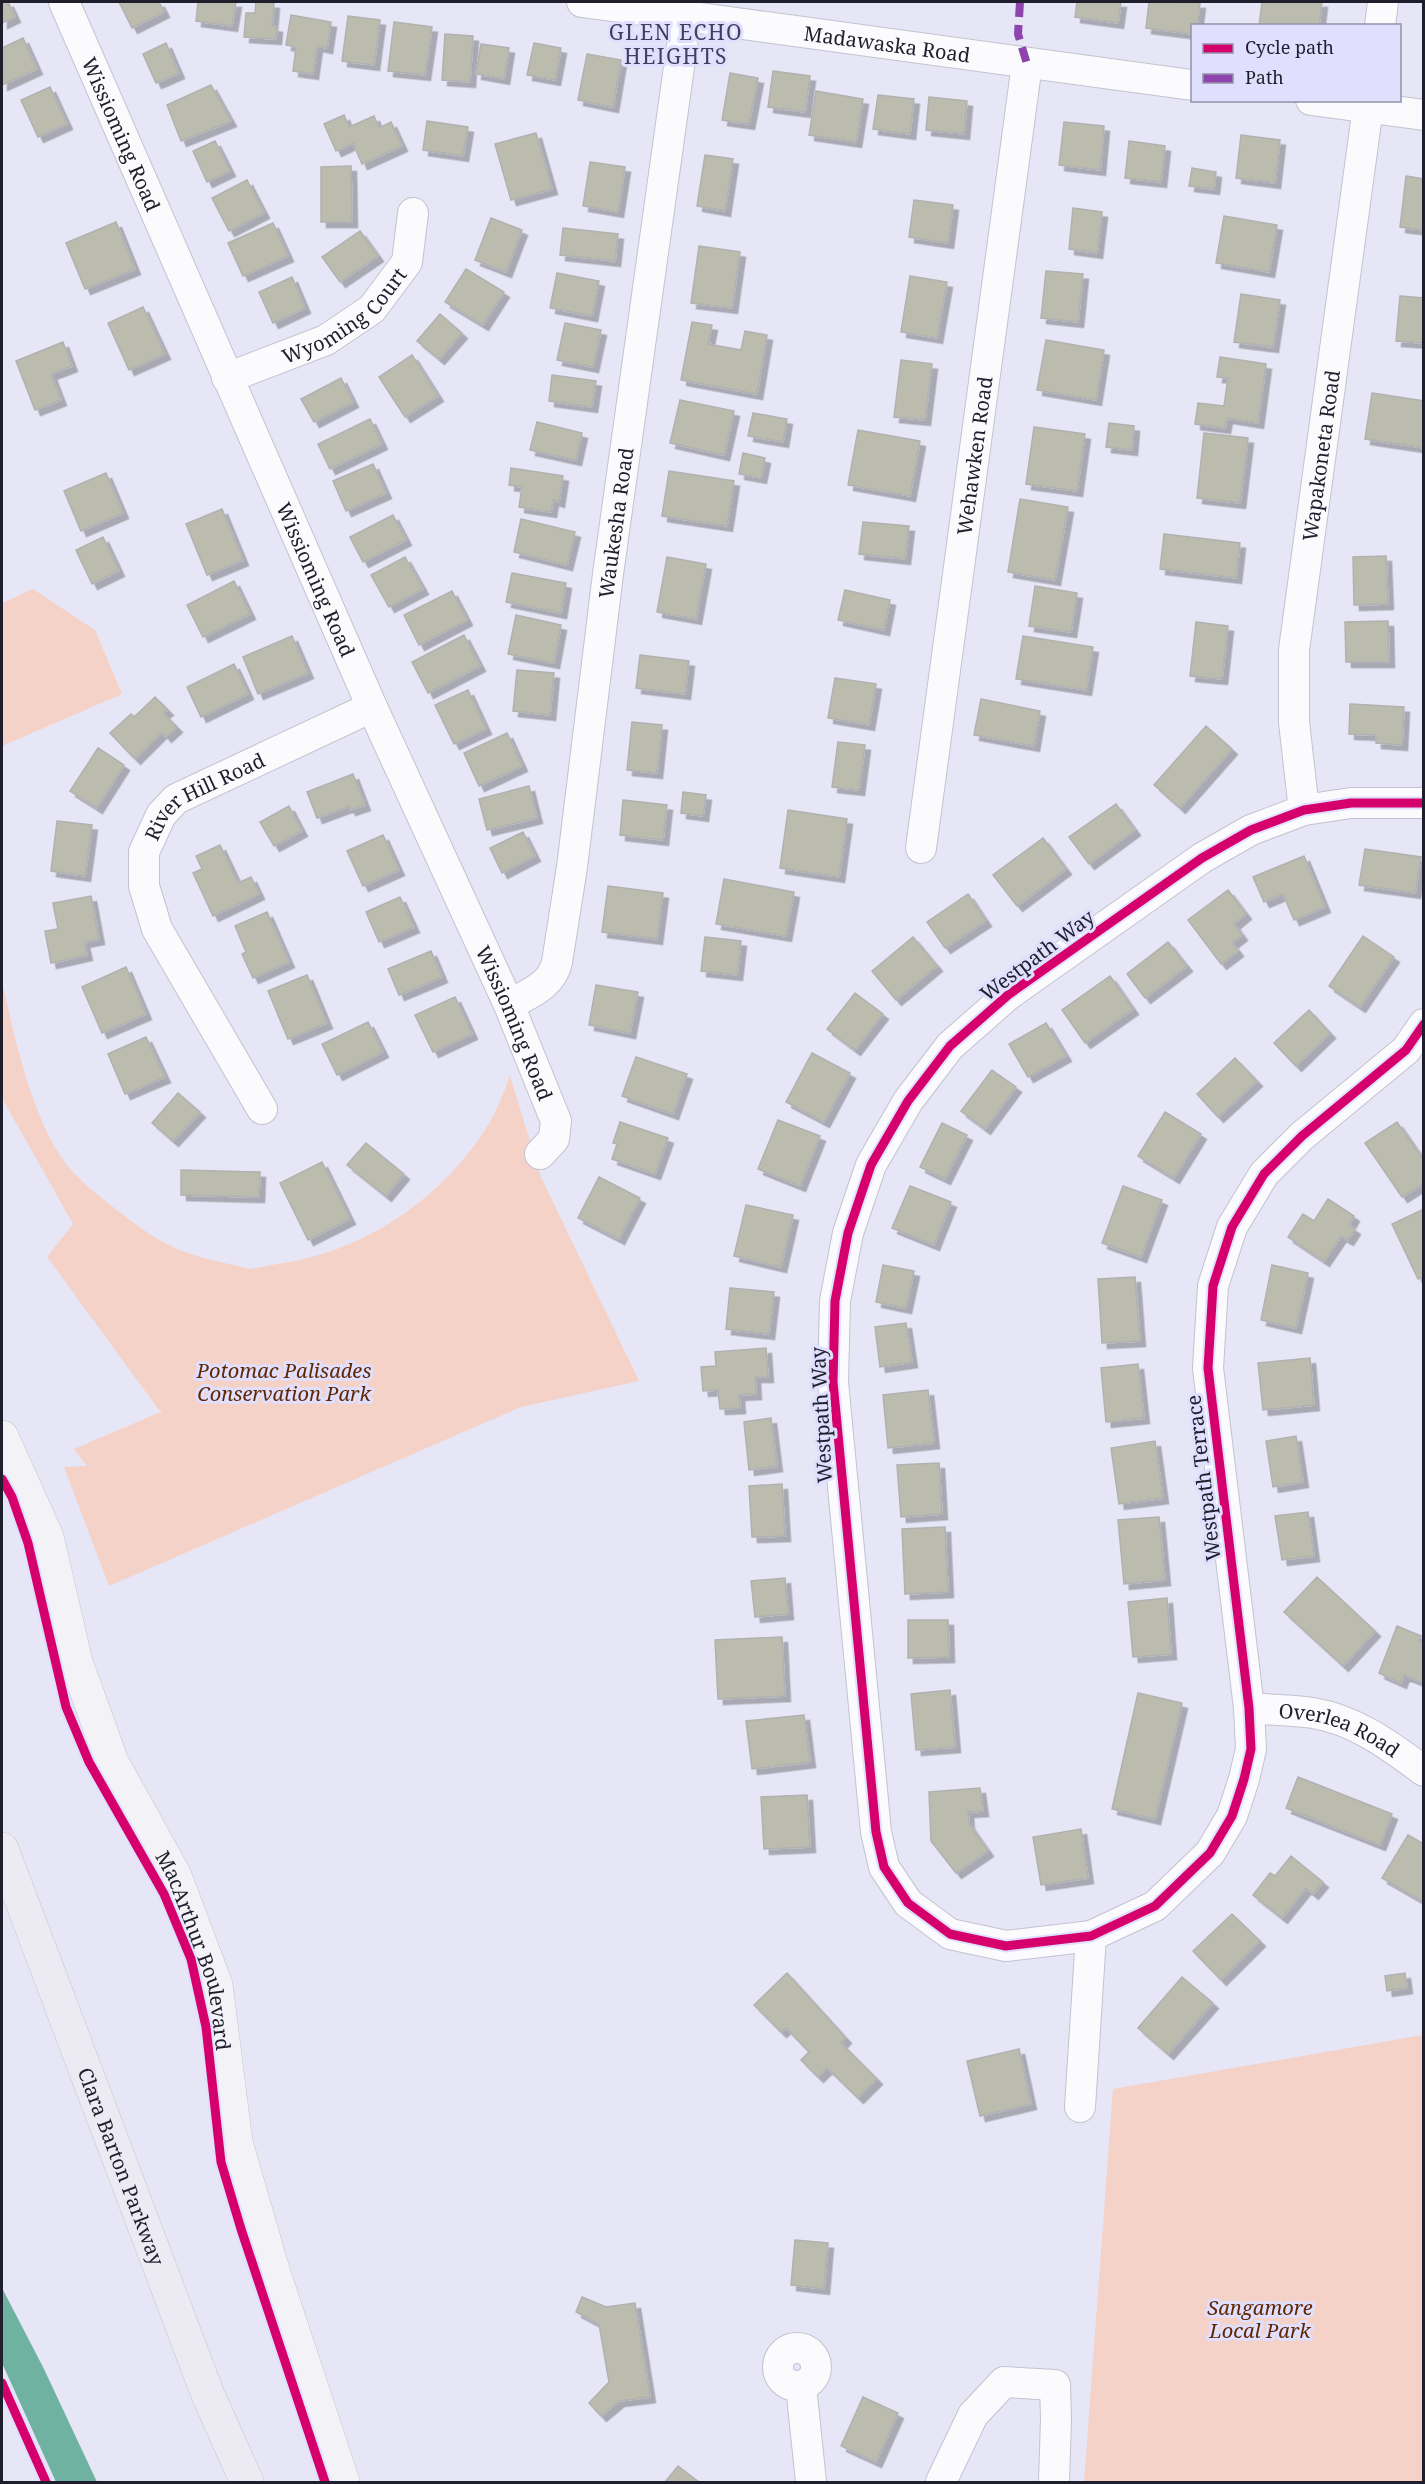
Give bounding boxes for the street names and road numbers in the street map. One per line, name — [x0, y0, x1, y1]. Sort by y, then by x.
street label: Madawaska Road — [802, 19, 972, 68]
street label: Wissioming Road — [76, 53, 167, 215]
street label: Wyoming Court — [278, 262, 412, 369]
street label: Wapakoneta Road — [1296, 368, 1346, 543]
street label: Wehawken Road — [950, 374, 998, 537]
street label: Waukesha Road — [592, 446, 639, 600]
street label: Wissioming Road — [271, 498, 362, 661]
street label: River Hill Road — [138, 746, 269, 845]
street label: Westpath Way — [974, 903, 1100, 1007]
street label: Wissioming Road — [470, 941, 560, 1104]
street label: Westpath Way — [804, 1345, 838, 1484]
street label: Westpath Terrace — [1179, 1393, 1227, 1563]
street label: Overlea Road — [1278, 1697, 1405, 1763]
street label: MacArthur Boulevard — [150, 1846, 238, 2052]
street label: Clara Barton Parkway — [72, 2063, 172, 2270]

